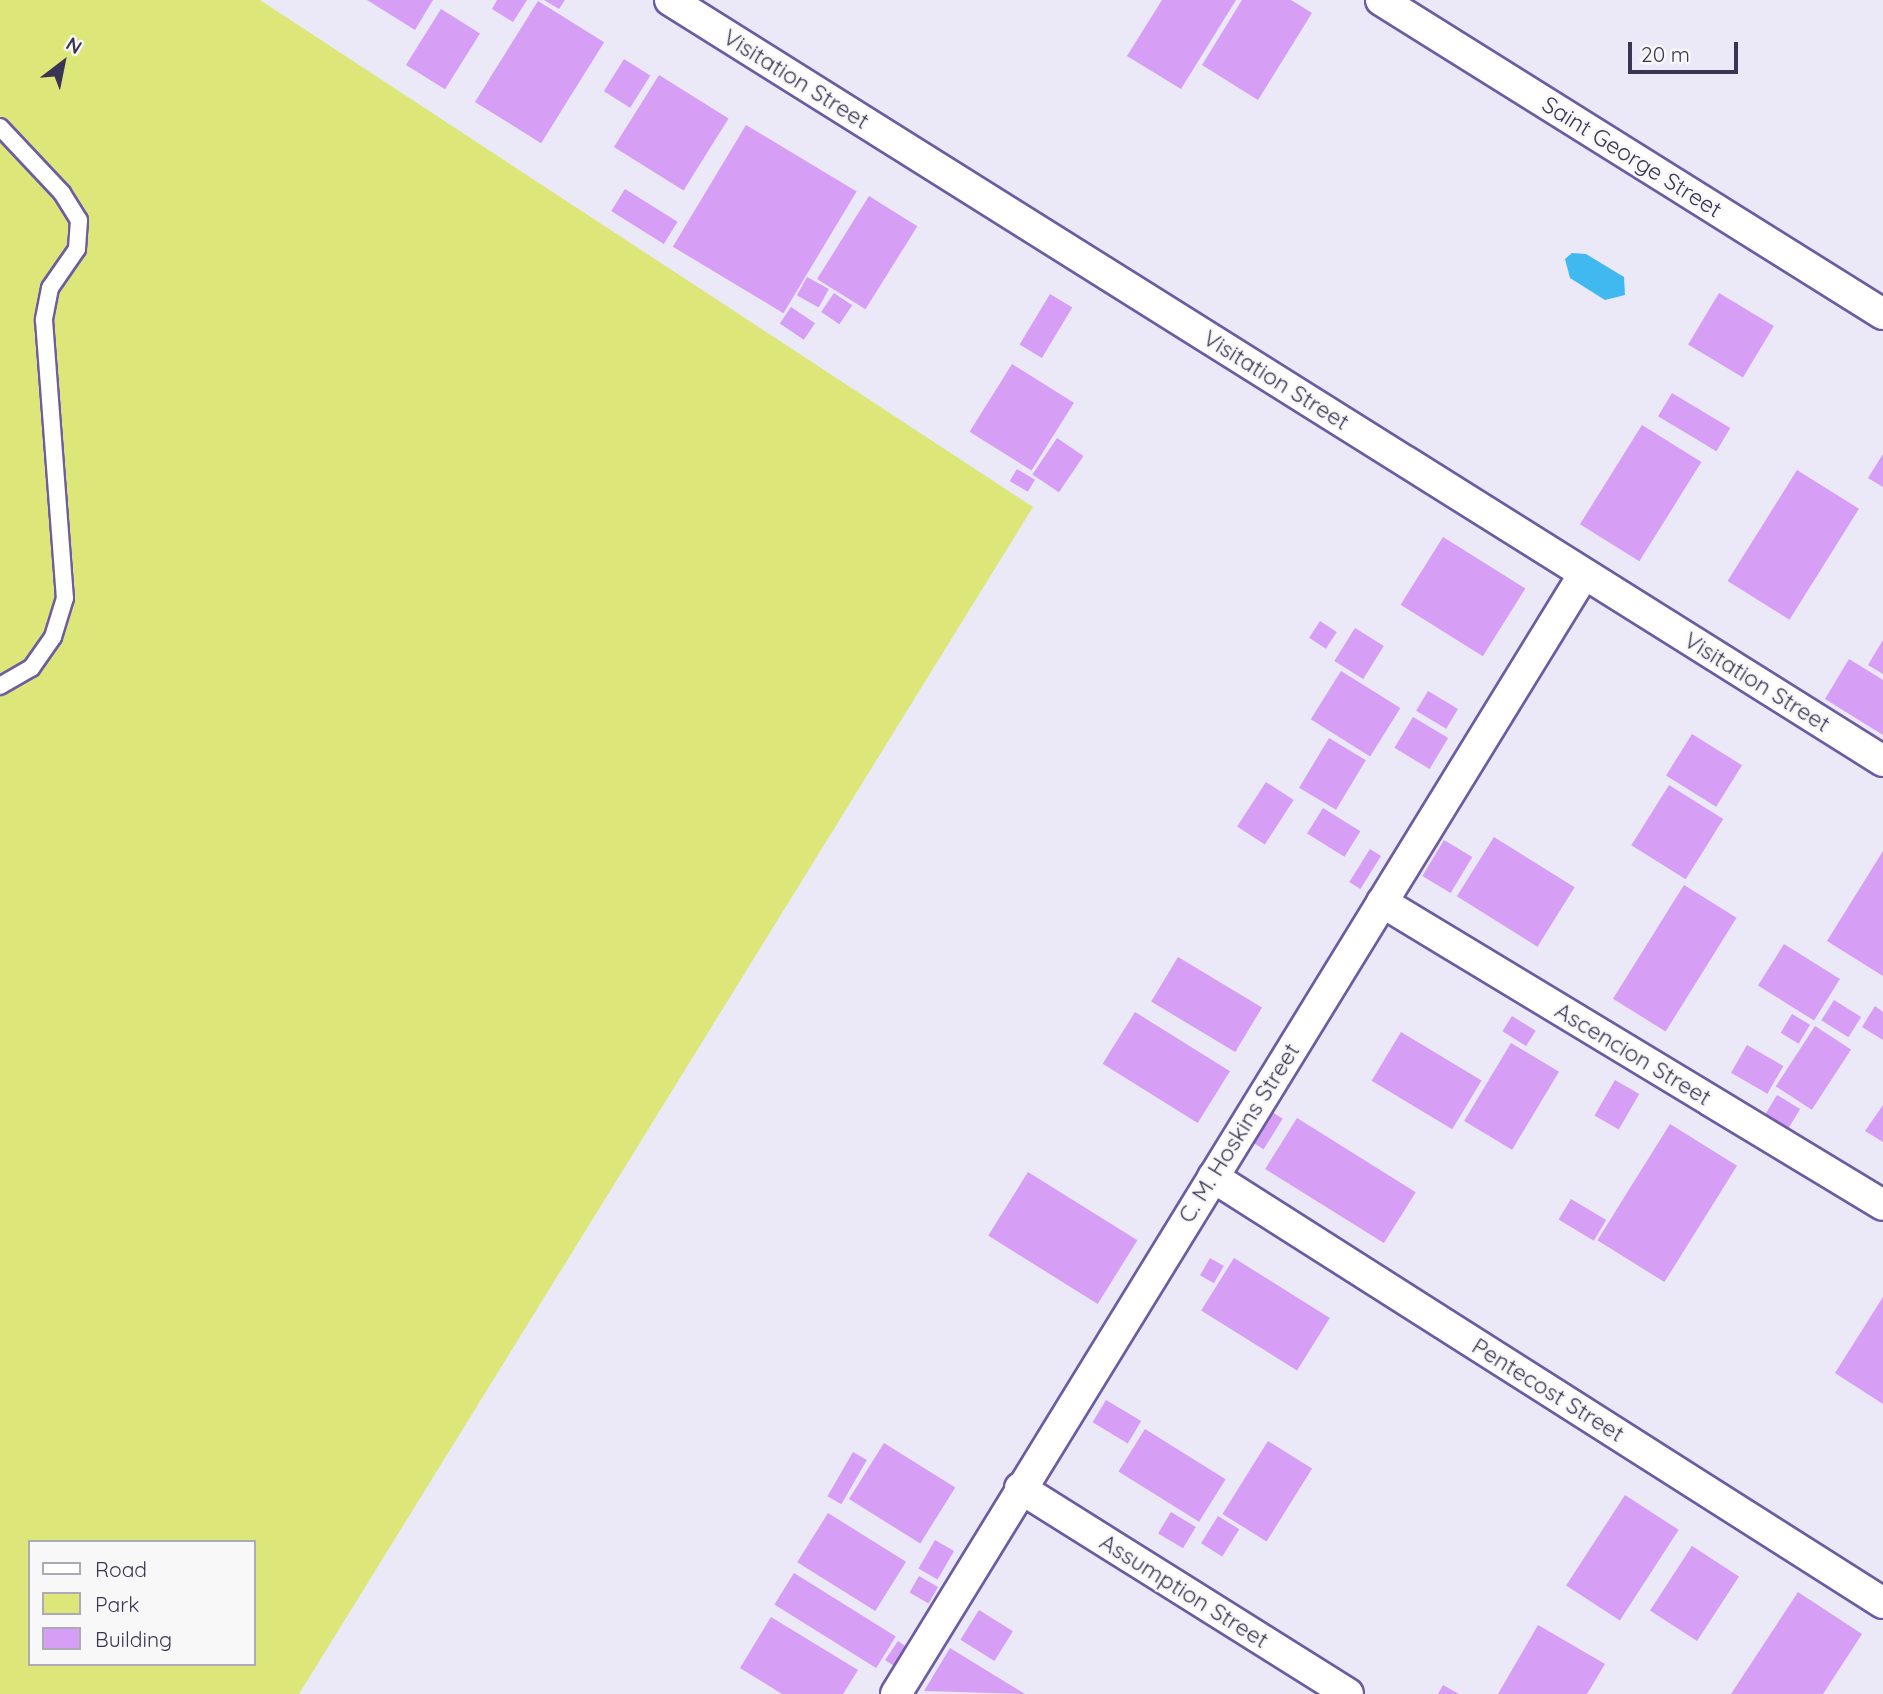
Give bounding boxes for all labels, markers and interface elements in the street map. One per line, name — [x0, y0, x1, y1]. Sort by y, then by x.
street label: Visitation Street — [718, 23, 874, 135]
north arrow — [28, 28, 98, 98]
scale bar — [1631, 28, 1741, 72]
text: N — [62, 31, 86, 59]
text: 20 m — [1641, 41, 1690, 67]
street label: Saint George Street — [1537, 91, 1727, 223]
street label: Visitation Street — [1198, 324, 1354, 436]
street label: Visitation Street — [1679, 626, 1835, 738]
street label: Ascencion Street — [1550, 997, 1716, 1111]
street label: C. M. Hoskins Street — [1173, 1038, 1305, 1228]
street label: Pentecost Street — [1467, 1332, 1629, 1448]
street label: Assumption Street — [1095, 1528, 1273, 1654]
legend — [28, 1540, 256, 1666]
text: Road — [95, 1556, 147, 1582]
text: Park — [95, 1591, 139, 1617]
text: Building — [95, 1626, 172, 1652]

